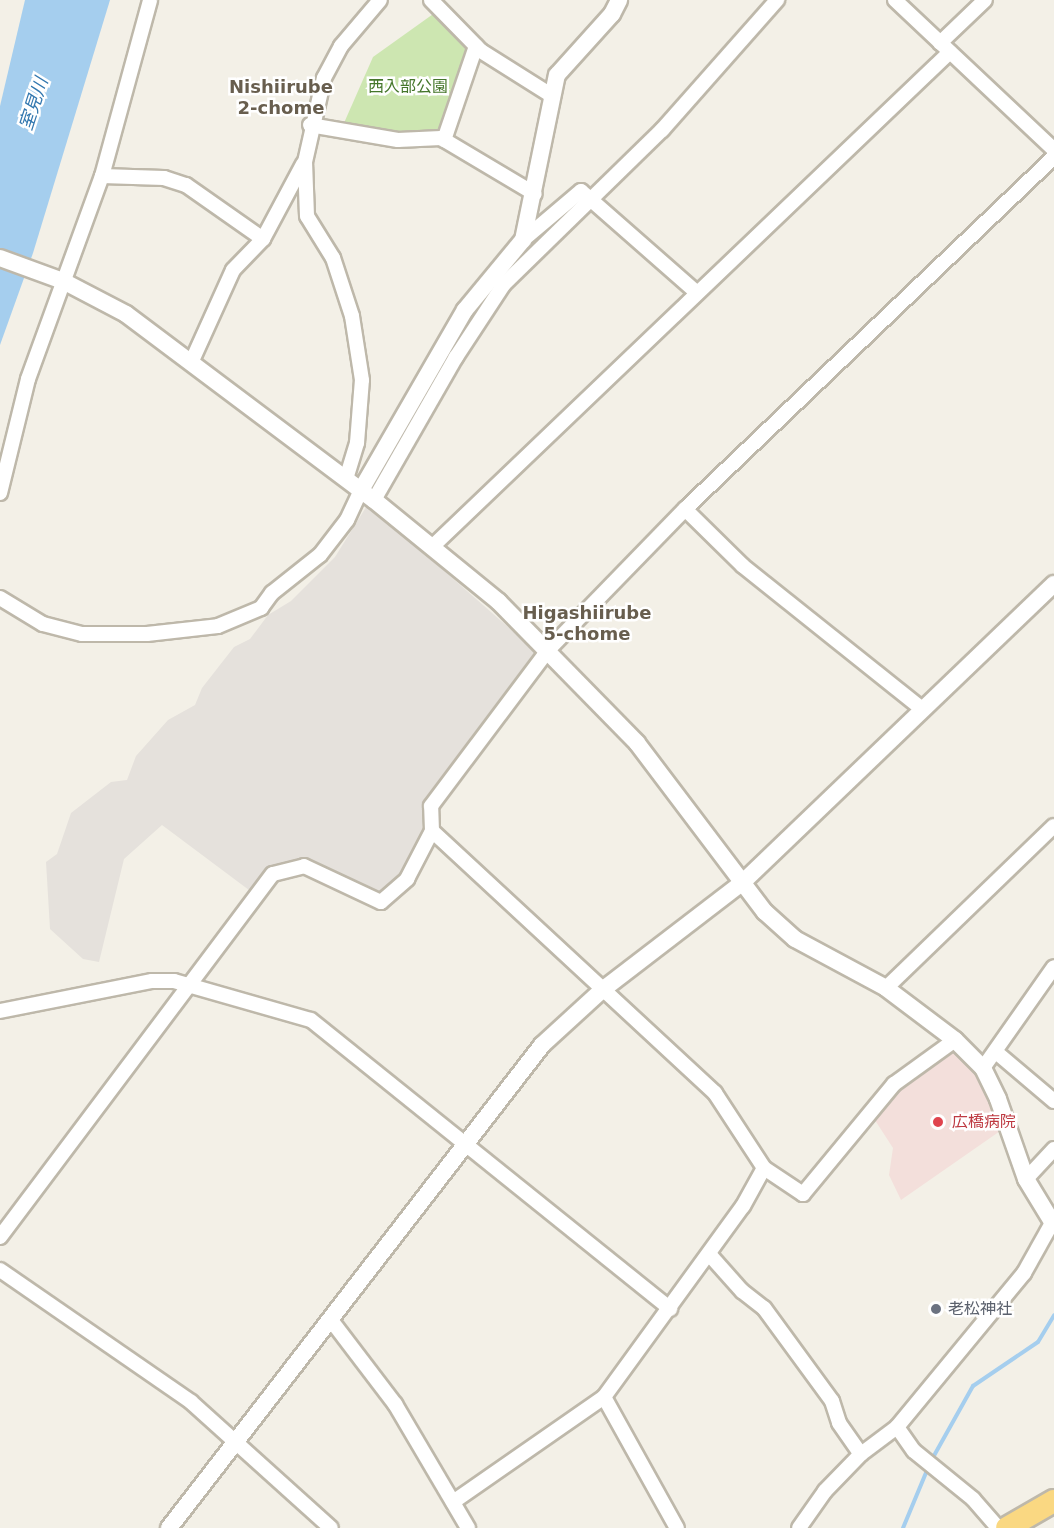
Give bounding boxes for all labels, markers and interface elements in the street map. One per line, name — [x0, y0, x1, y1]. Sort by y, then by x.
water label: 室見川 — [15, 75, 53, 133]
district label: Nishiirube 2-chome — [229, 77, 333, 119]
park label: 西入部公園 — [368, 77, 448, 97]
district label: Higashiirube 5-chome — [523, 603, 651, 646]
place label: 広橋病院 — [952, 1112, 1016, 1132]
marker: 広橋病院 — [929, 1113, 947, 1131]
place label: 老松神社 — [948, 1299, 1012, 1319]
marker: 老松神社 — [929, 1302, 943, 1316]

